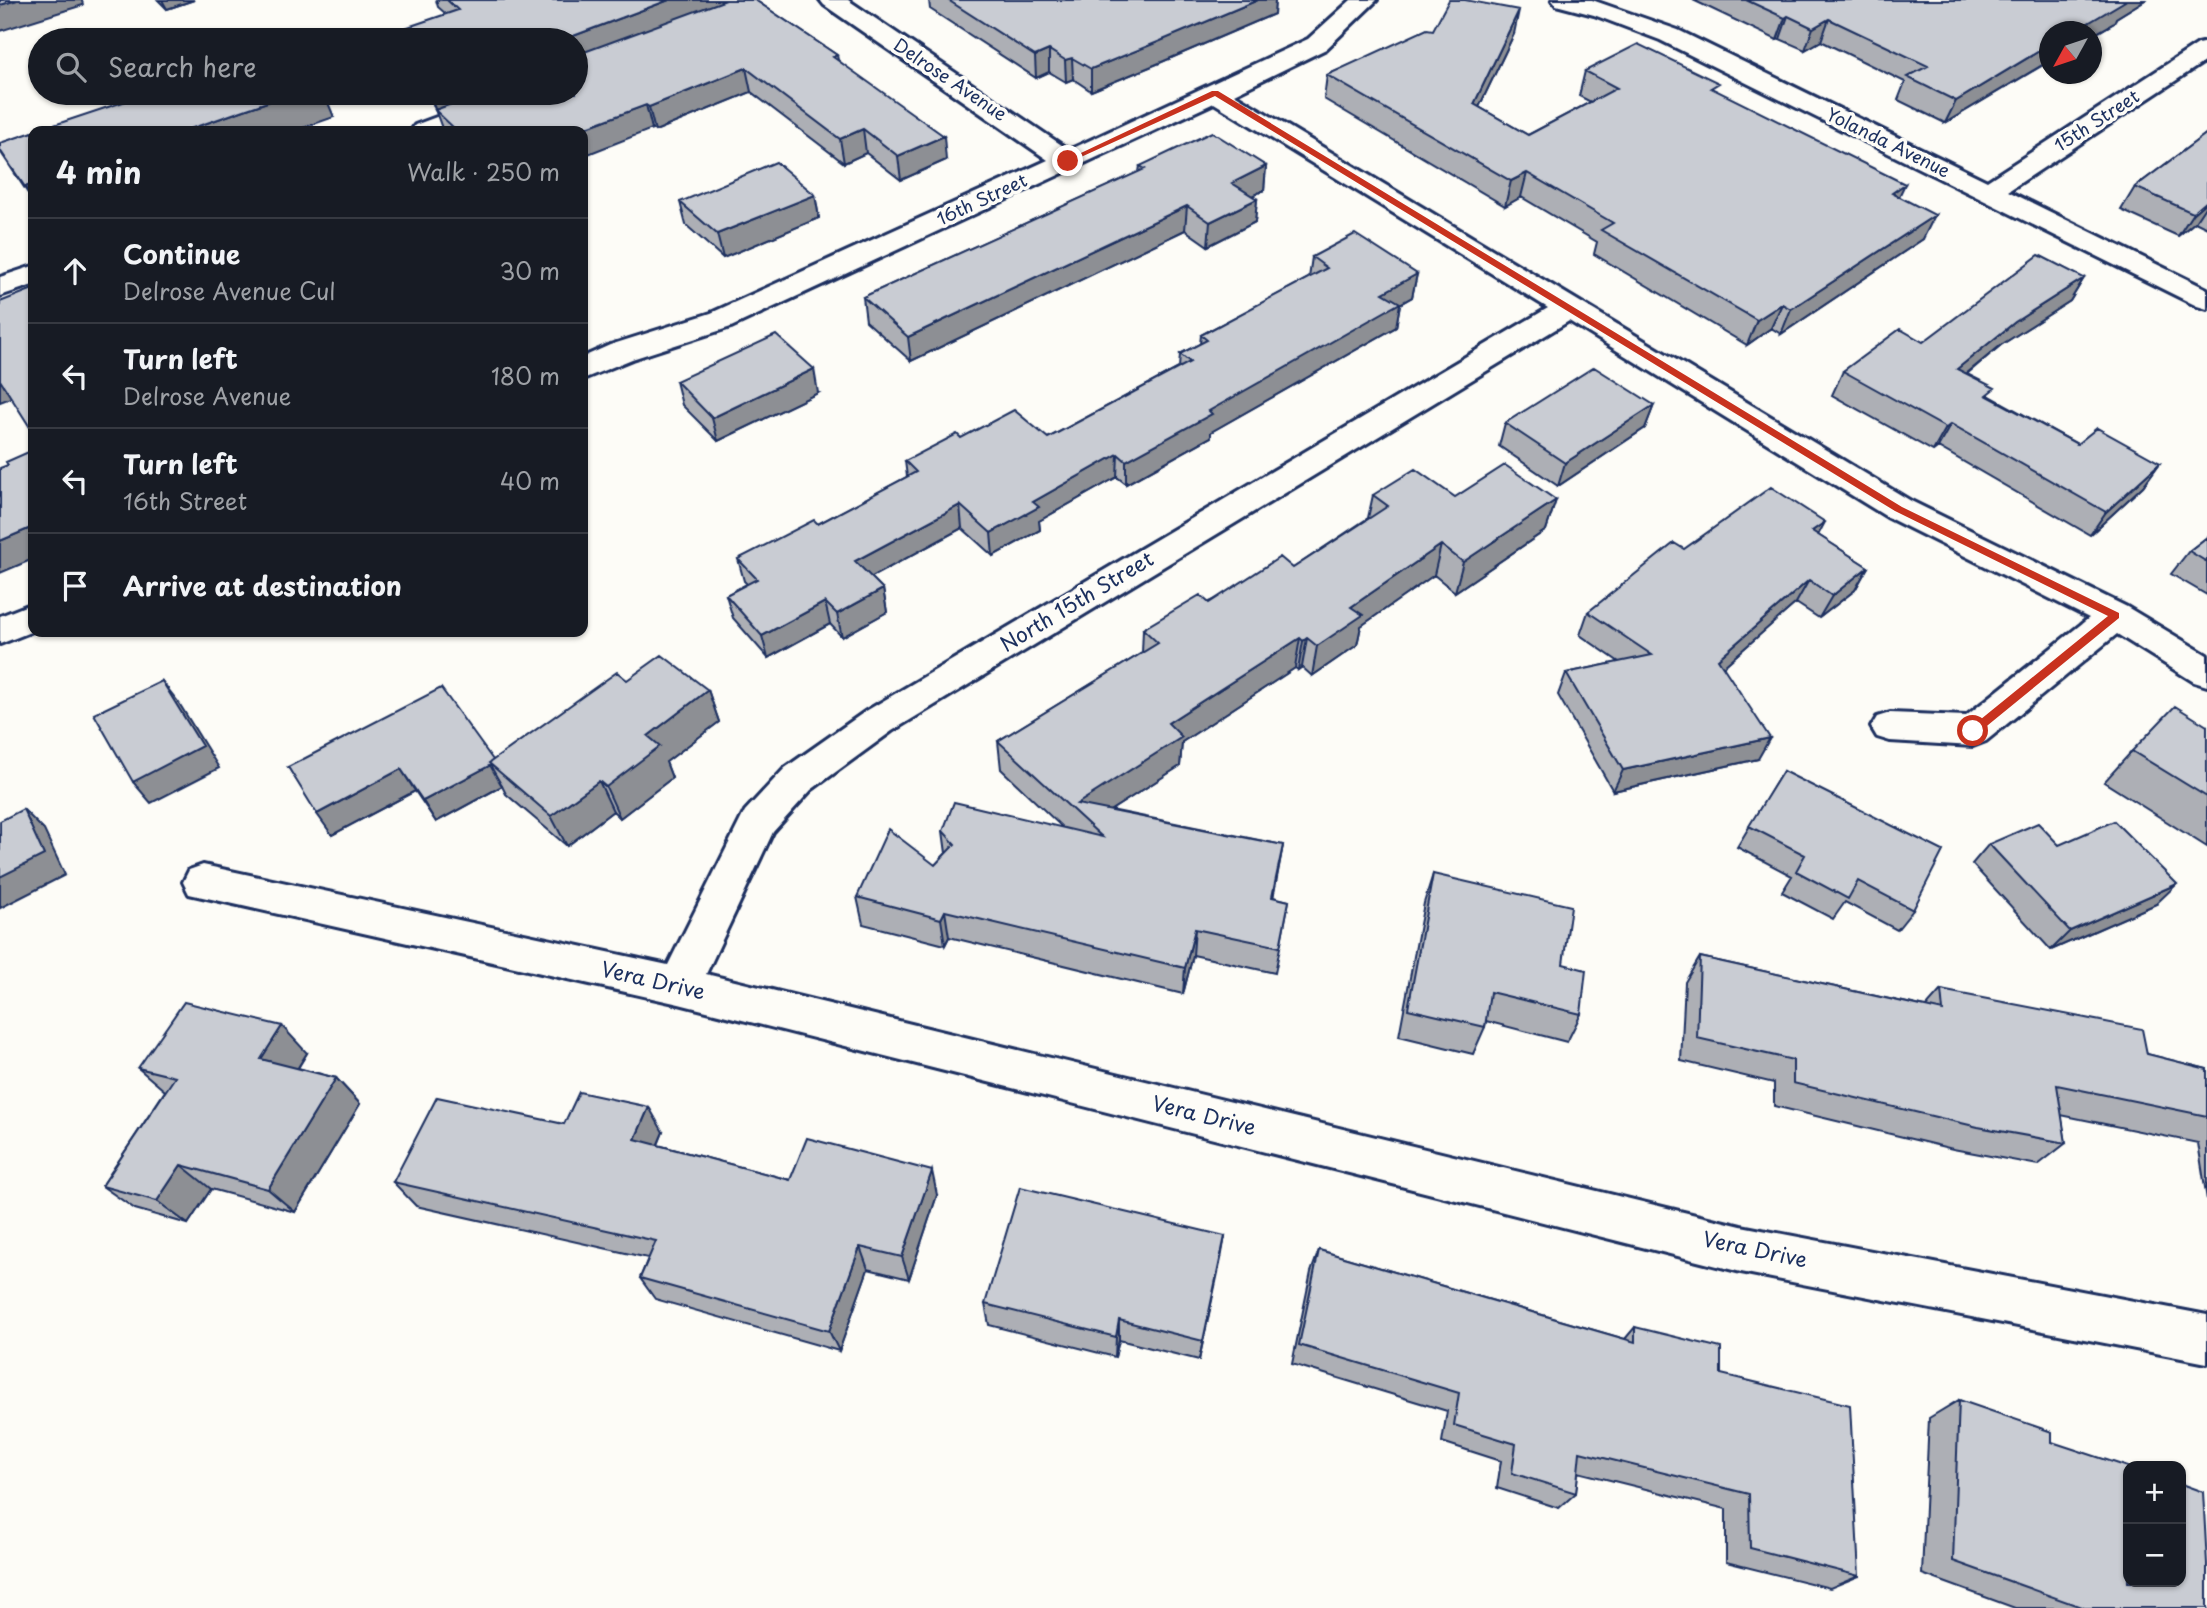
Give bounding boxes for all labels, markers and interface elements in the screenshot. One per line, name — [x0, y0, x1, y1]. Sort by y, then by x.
north arrow — [2039, 21, 2102, 84]
search box — [28, 28, 588, 105]
street label: Delrose Avenue — [889, 31, 1013, 127]
text: Search here — [108, 47, 257, 86]
icon: search — [52, 48, 90, 86]
street label: 15th Street — [2048, 82, 2144, 157]
street label: Yolanda Avenue — [1822, 100, 1955, 183]
route end — [1052, 145, 1083, 176]
text: 4 min — [56, 149, 142, 194]
text: Walk · 250 m — [407, 154, 560, 189]
street label: 16th Street — [932, 166, 1031, 231]
text: Continue — [123, 234, 240, 273]
icon: ahead — [56, 252, 94, 290]
text: 30 m — [499, 253, 560, 288]
text: Delrose Avenue Cul — [123, 273, 336, 308]
text: Turn left — [123, 339, 238, 378]
icon: left — [56, 357, 94, 395]
text: 180 m — [491, 358, 560, 393]
text: Delrose Avenue — [123, 378, 291, 413]
text: Turn left — [123, 444, 238, 483]
icon: left — [56, 462, 94, 500]
text: 40 m — [500, 463, 560, 498]
text: 16th Street — [123, 483, 247, 518]
street label: North 15th Street — [993, 542, 1159, 659]
text: Arrive at destination — [123, 566, 402, 605]
icon: arrive — [56, 567, 94, 605]
route start — [1957, 715, 1988, 746]
street label: Vera Drive — [598, 952, 709, 1007]
street label: Vera Drive — [1149, 1086, 1260, 1142]
street label: Vera Drive — [1700, 1221, 1811, 1275]
map controls — [2123, 1461, 2186, 1587]
button: + — [2123, 1461, 2186, 1524]
button: − — [2123, 1524, 2186, 1587]

